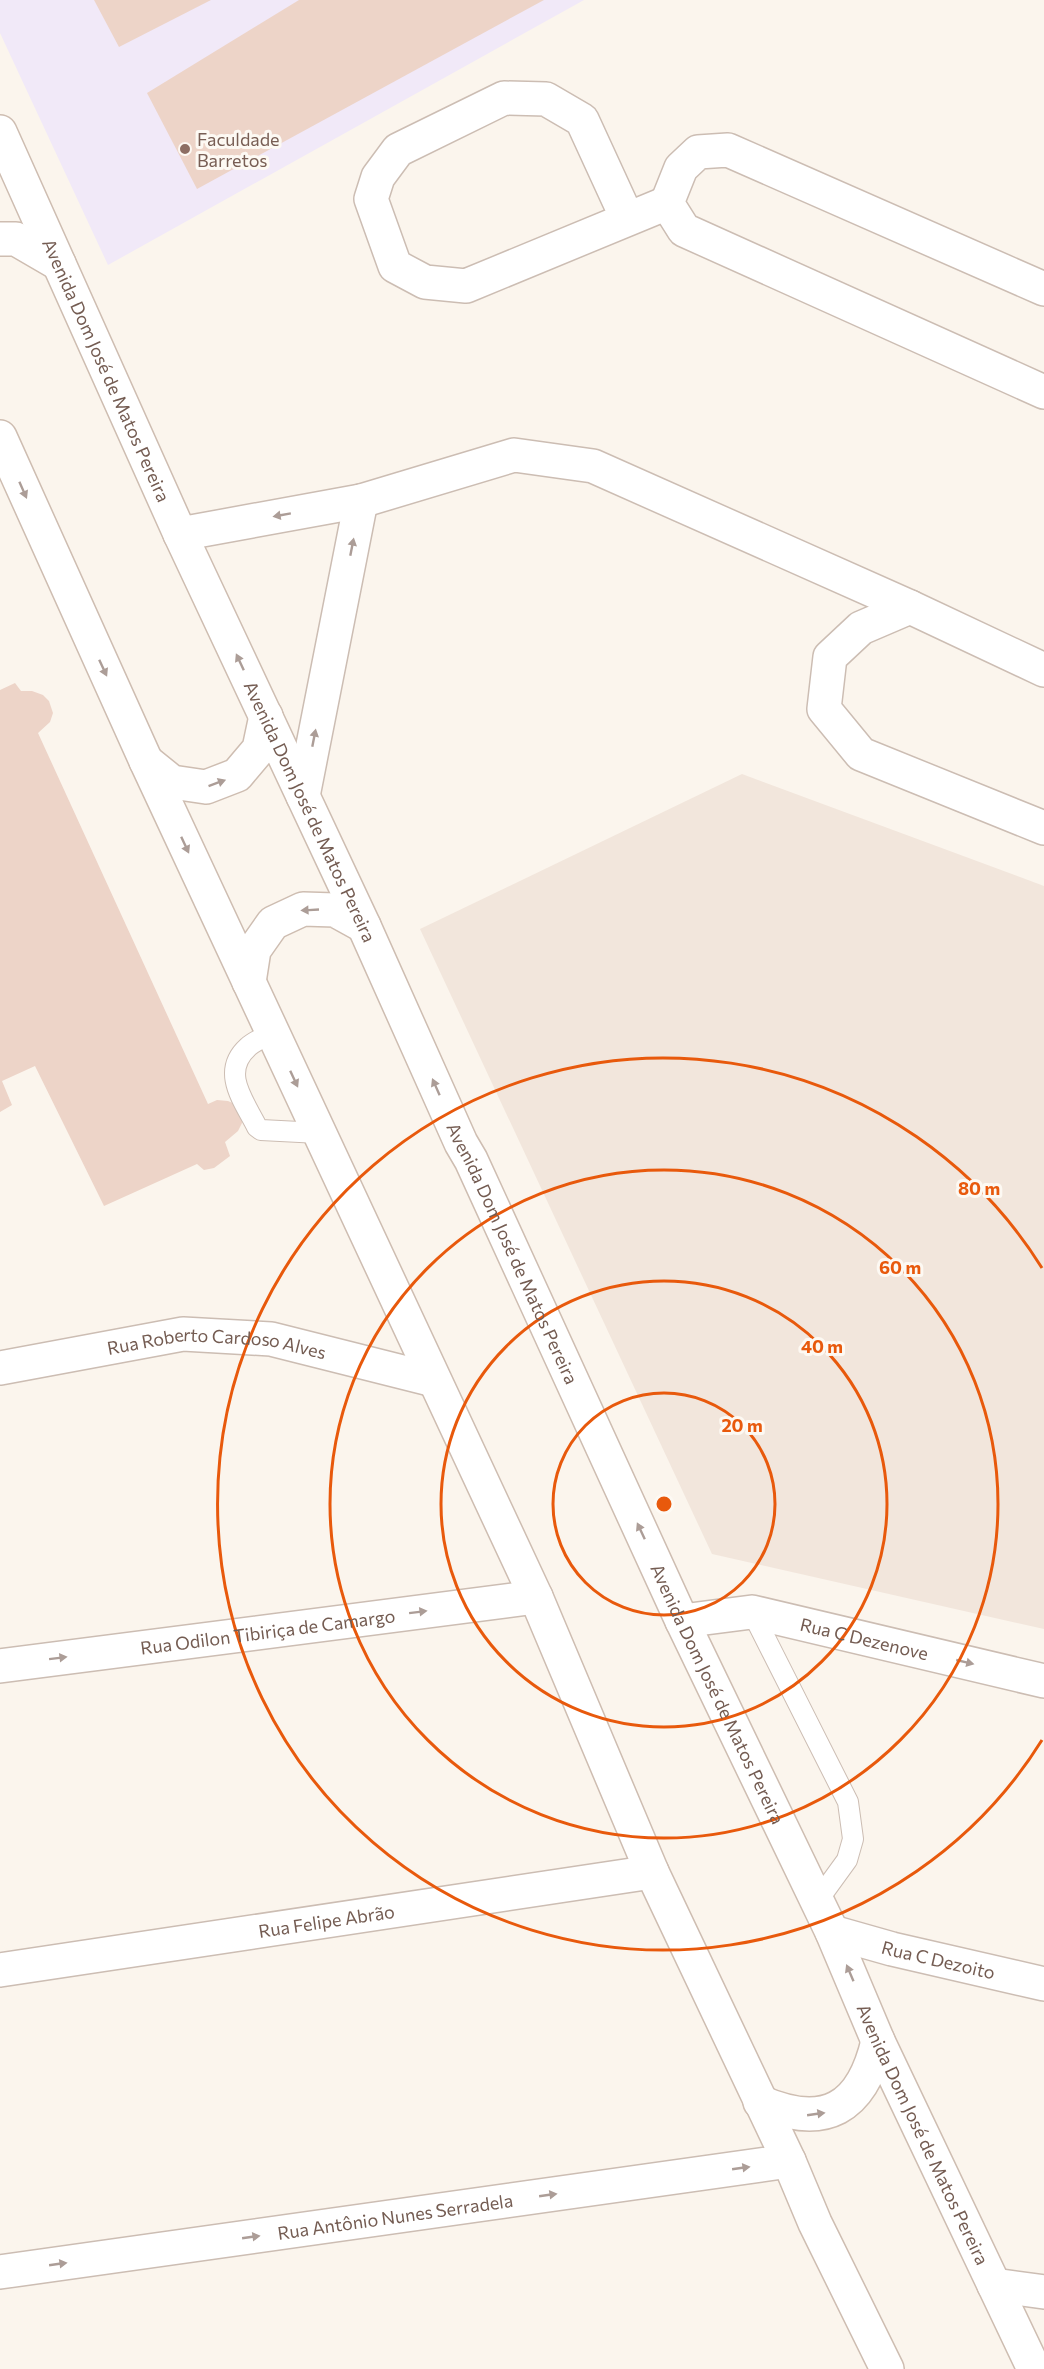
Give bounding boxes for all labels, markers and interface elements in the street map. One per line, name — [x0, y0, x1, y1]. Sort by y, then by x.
place label: Faculdade Barretos — [197, 128, 280, 171]
marker: Faculdade Barretos — [178, 142, 192, 156]
street label: Avenida Dom José de Matos Pereira — [38, 235, 175, 505]
one-way arrow — [19, 482, 28, 499]
one-way arrow — [273, 511, 292, 520]
one-way arrow — [348, 537, 357, 556]
one-way arrow — [236, 654, 245, 671]
one-way arrow — [99, 660, 108, 677]
street label: Avenida Dom José de Matos Pereira — [240, 677, 381, 946]
one-way arrow — [310, 729, 319, 748]
one-way arrow — [208, 777, 226, 787]
one-way arrow — [180, 837, 190, 855]
one-way arrow — [300, 905, 319, 914]
one-way arrow — [289, 1071, 299, 1089]
one-way arrow — [431, 1078, 441, 1096]
street label: Avenida Dom José de Matos Pereira — [442, 1119, 583, 1387]
text: 80 m — [958, 1177, 1000, 1199]
text: 60 m — [879, 1256, 921, 1278]
street label: Rua Roberto Cardoso Alves — [105, 1323, 329, 1363]
text: 40 m — [801, 1335, 843, 1357]
text: 20 m — [721, 1414, 763, 1436]
centre of rings — [654, 1494, 674, 1514]
one-way arrow — [637, 1523, 646, 1540]
street label: Avenida Dom José de Matos Pereira — [646, 1560, 789, 1828]
street label: Rua Odilon Tibiriça de Camargo — [139, 1604, 397, 1659]
one-way arrow — [409, 1608, 428, 1617]
street label: Rua C Dezenove — [798, 1613, 931, 1664]
one-way arrow — [49, 1654, 68, 1663]
one-way arrow — [956, 1658, 975, 1668]
street label: Rua Felipe Abrão — [257, 1900, 396, 1942]
street label: Rua C Dezoito — [879, 1936, 997, 1983]
one-way arrow — [845, 1964, 855, 1982]
street label: Avenida Dom José de Matos Pereira — [853, 2000, 994, 2268]
one-way arrow — [807, 2109, 826, 2118]
one-way arrow — [732, 2163, 751, 2172]
street label: Rua Antônio Nunes Serradela — [276, 2189, 514, 2244]
one-way arrow — [539, 2190, 558, 2199]
one-way arrow — [242, 2232, 261, 2241]
one-way arrow — [49, 2259, 68, 2268]

